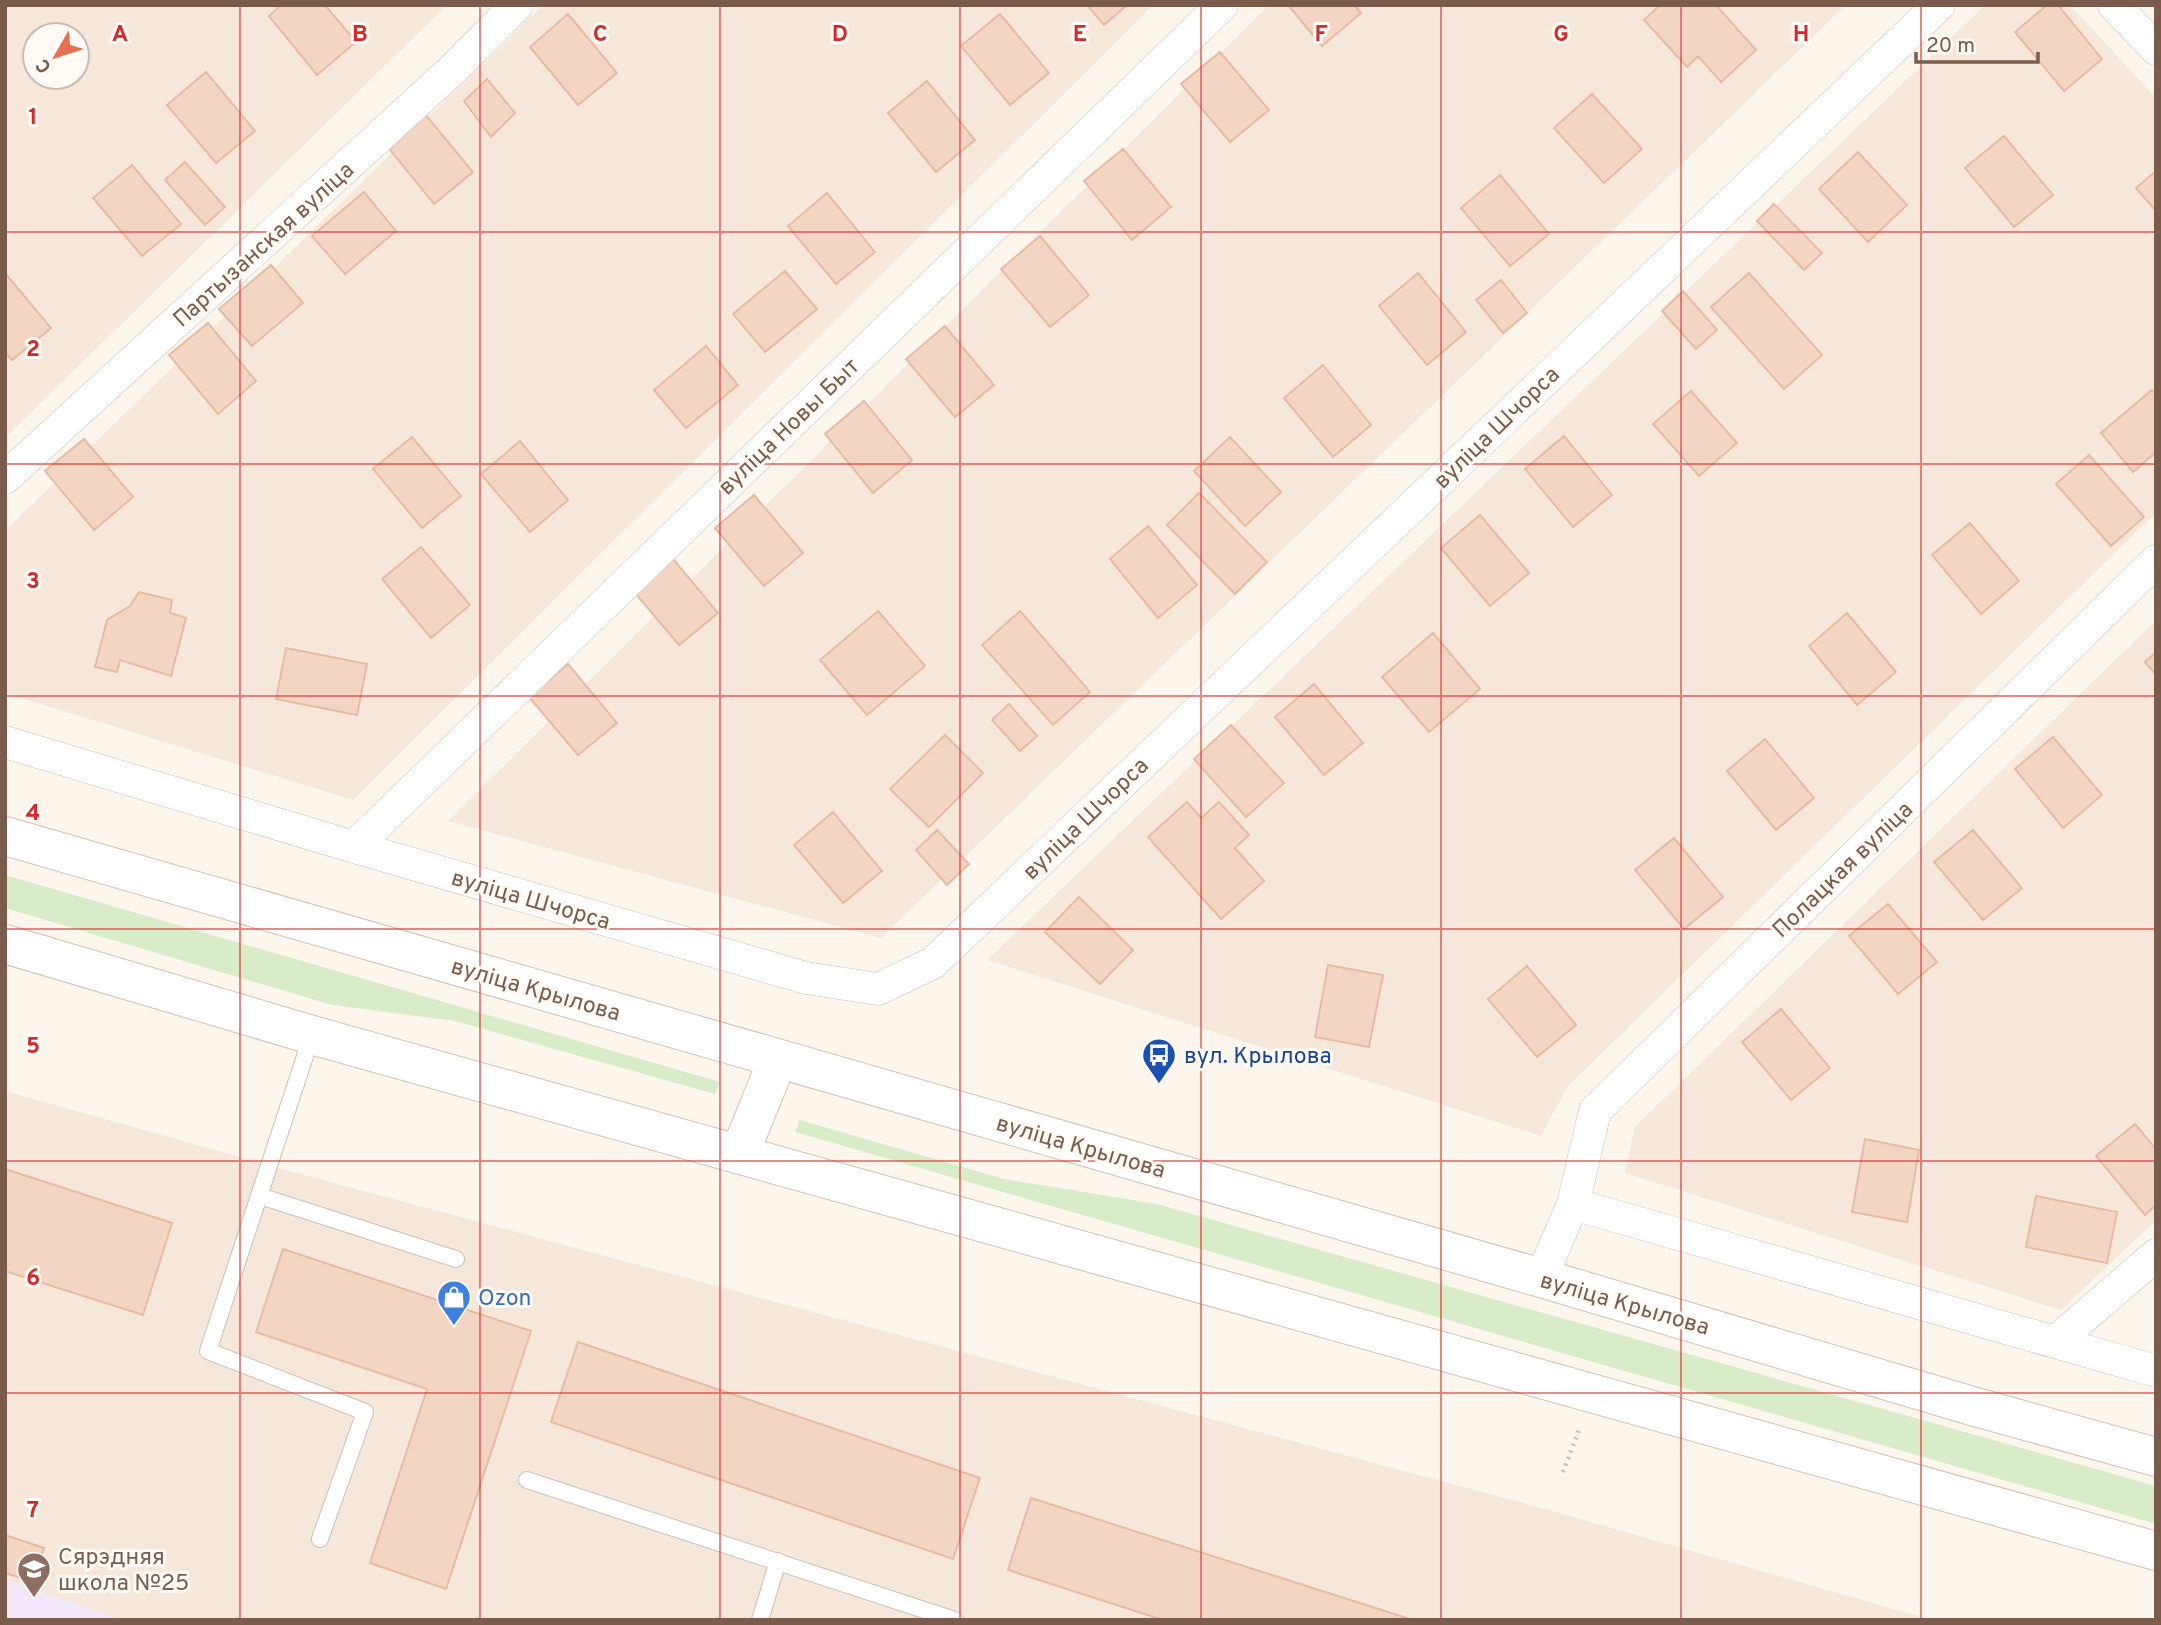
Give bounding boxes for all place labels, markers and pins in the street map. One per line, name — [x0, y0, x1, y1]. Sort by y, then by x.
bus stop icon: вул. Крылова — [1140, 1036, 1178, 1085]
place label: вул. Крылова — [1184, 1043, 1332, 1072]
shop icon: Ozon — [435, 1278, 473, 1327]
place label: Ozon — [478, 1285, 531, 1314]
place label: Сярэдняя школа №25 — [58, 1544, 189, 1599]
school or university icon: Сярэдняя школа №25 — [15, 1550, 53, 1599]

